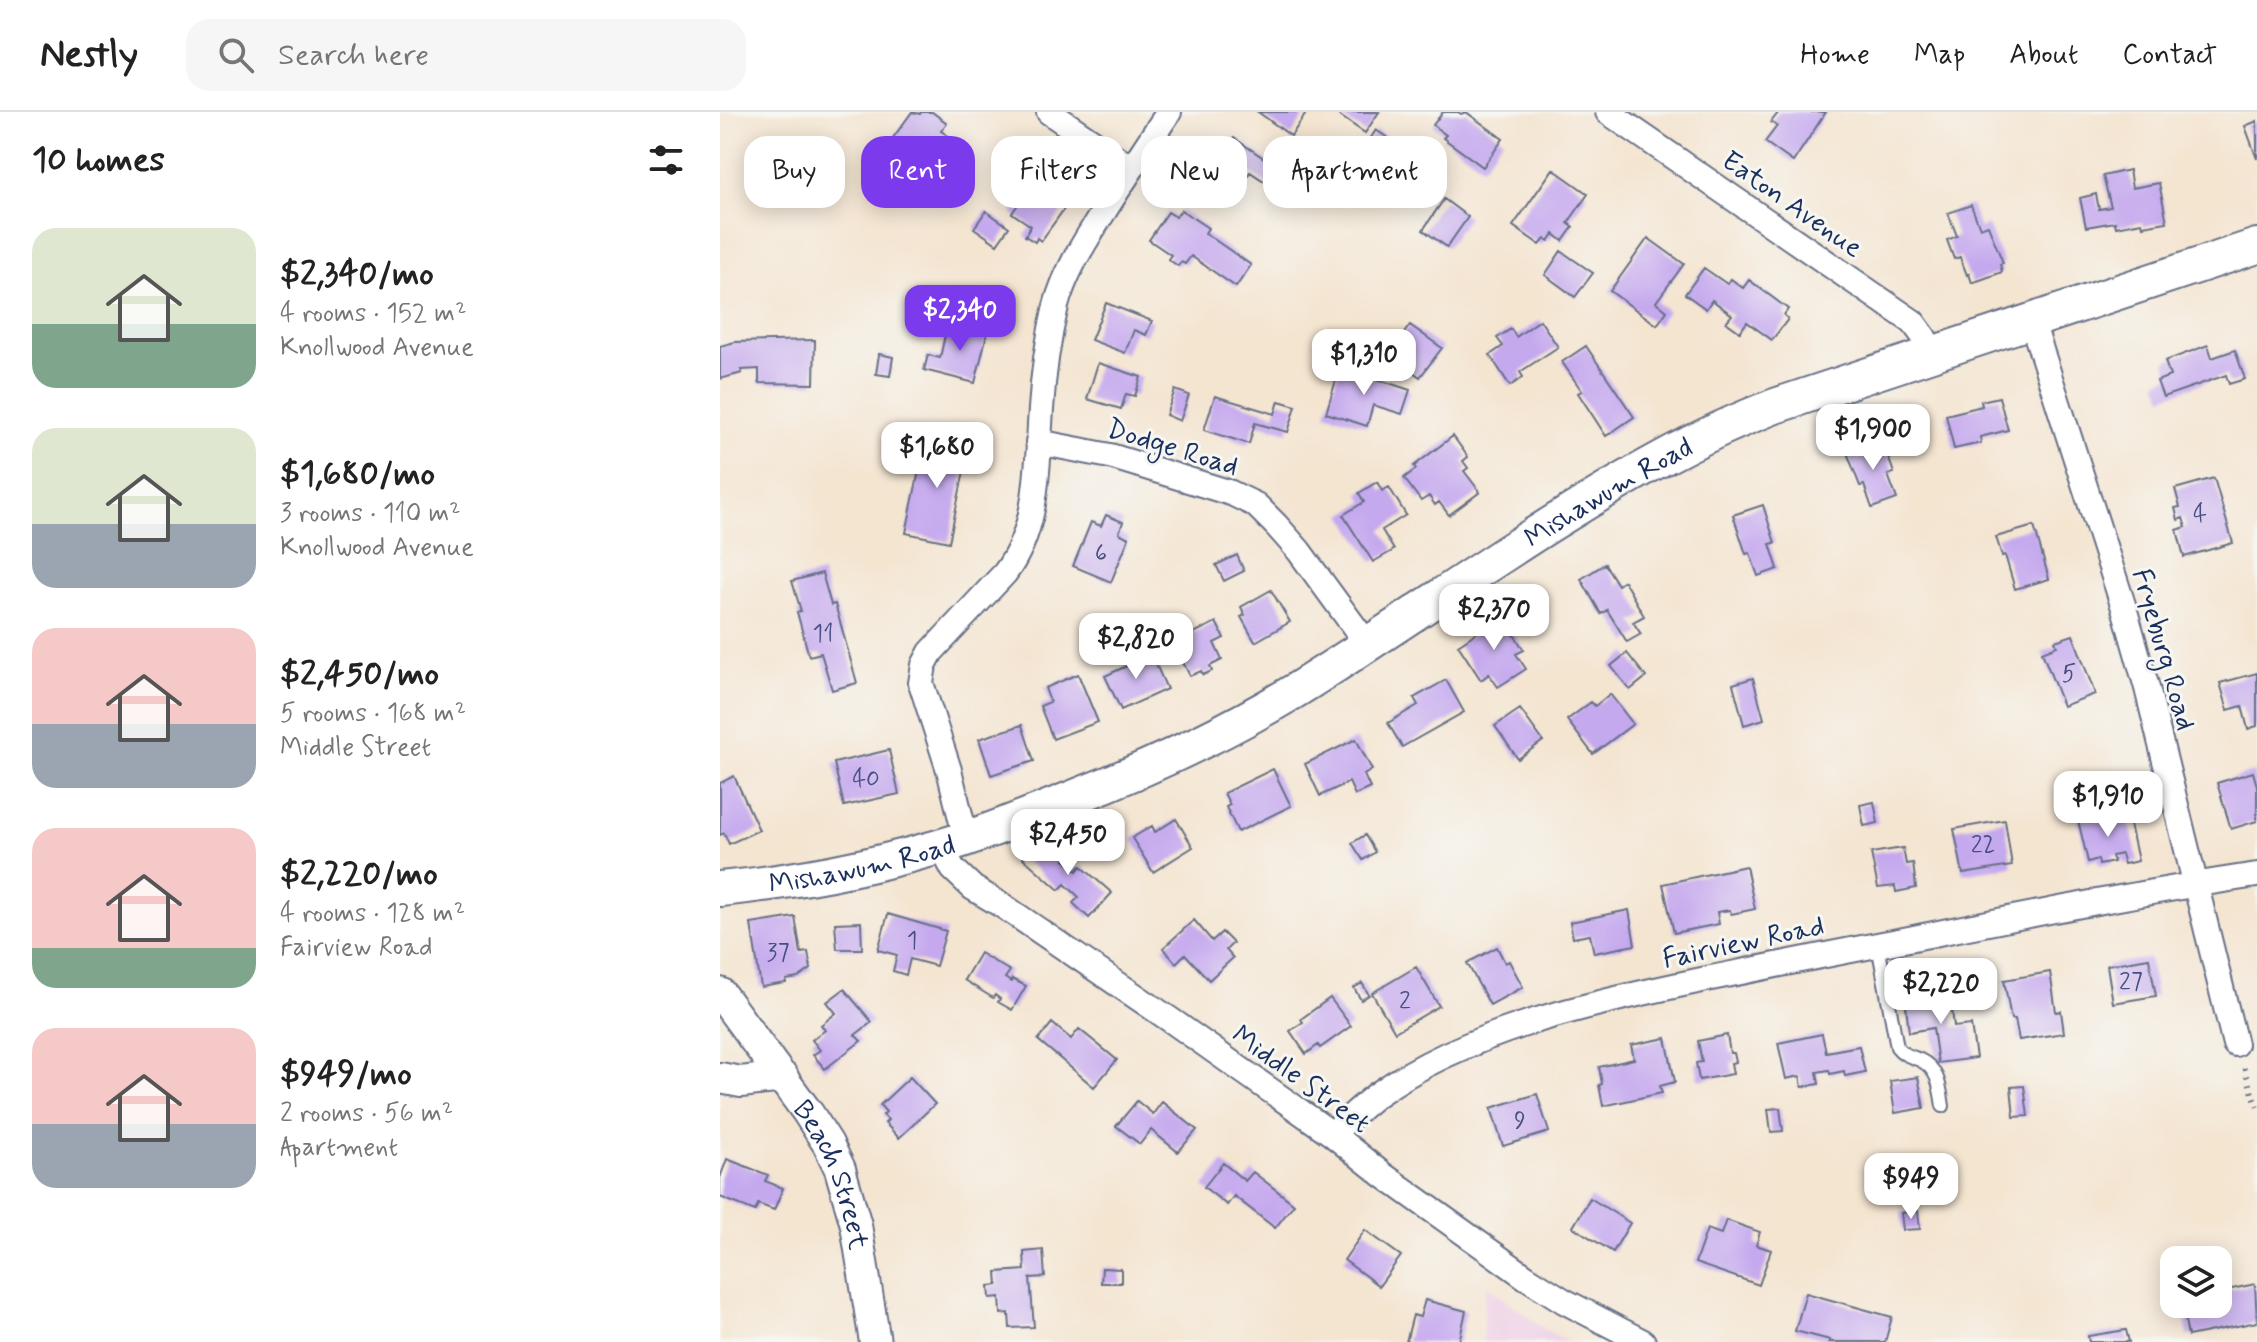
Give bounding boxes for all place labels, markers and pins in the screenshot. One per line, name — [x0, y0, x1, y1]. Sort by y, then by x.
pin: $2,340 — [895, 285, 1025, 353]
pin: $1,310 — [1299, 329, 1429, 397]
pin: $1,900 — [1808, 404, 1938, 472]
pin: $1,680 — [872, 422, 1002, 490]
pin: $2,370 — [1429, 584, 1559, 652]
pin: $2,820 — [1071, 613, 1201, 681]
pin: $1,910 — [2043, 771, 2173, 839]
pin: $2,450 — [1003, 809, 1133, 877]
pin: $2,220 — [1876, 958, 2006, 1026]
pin: $949 — [1864, 1153, 1958, 1221]

